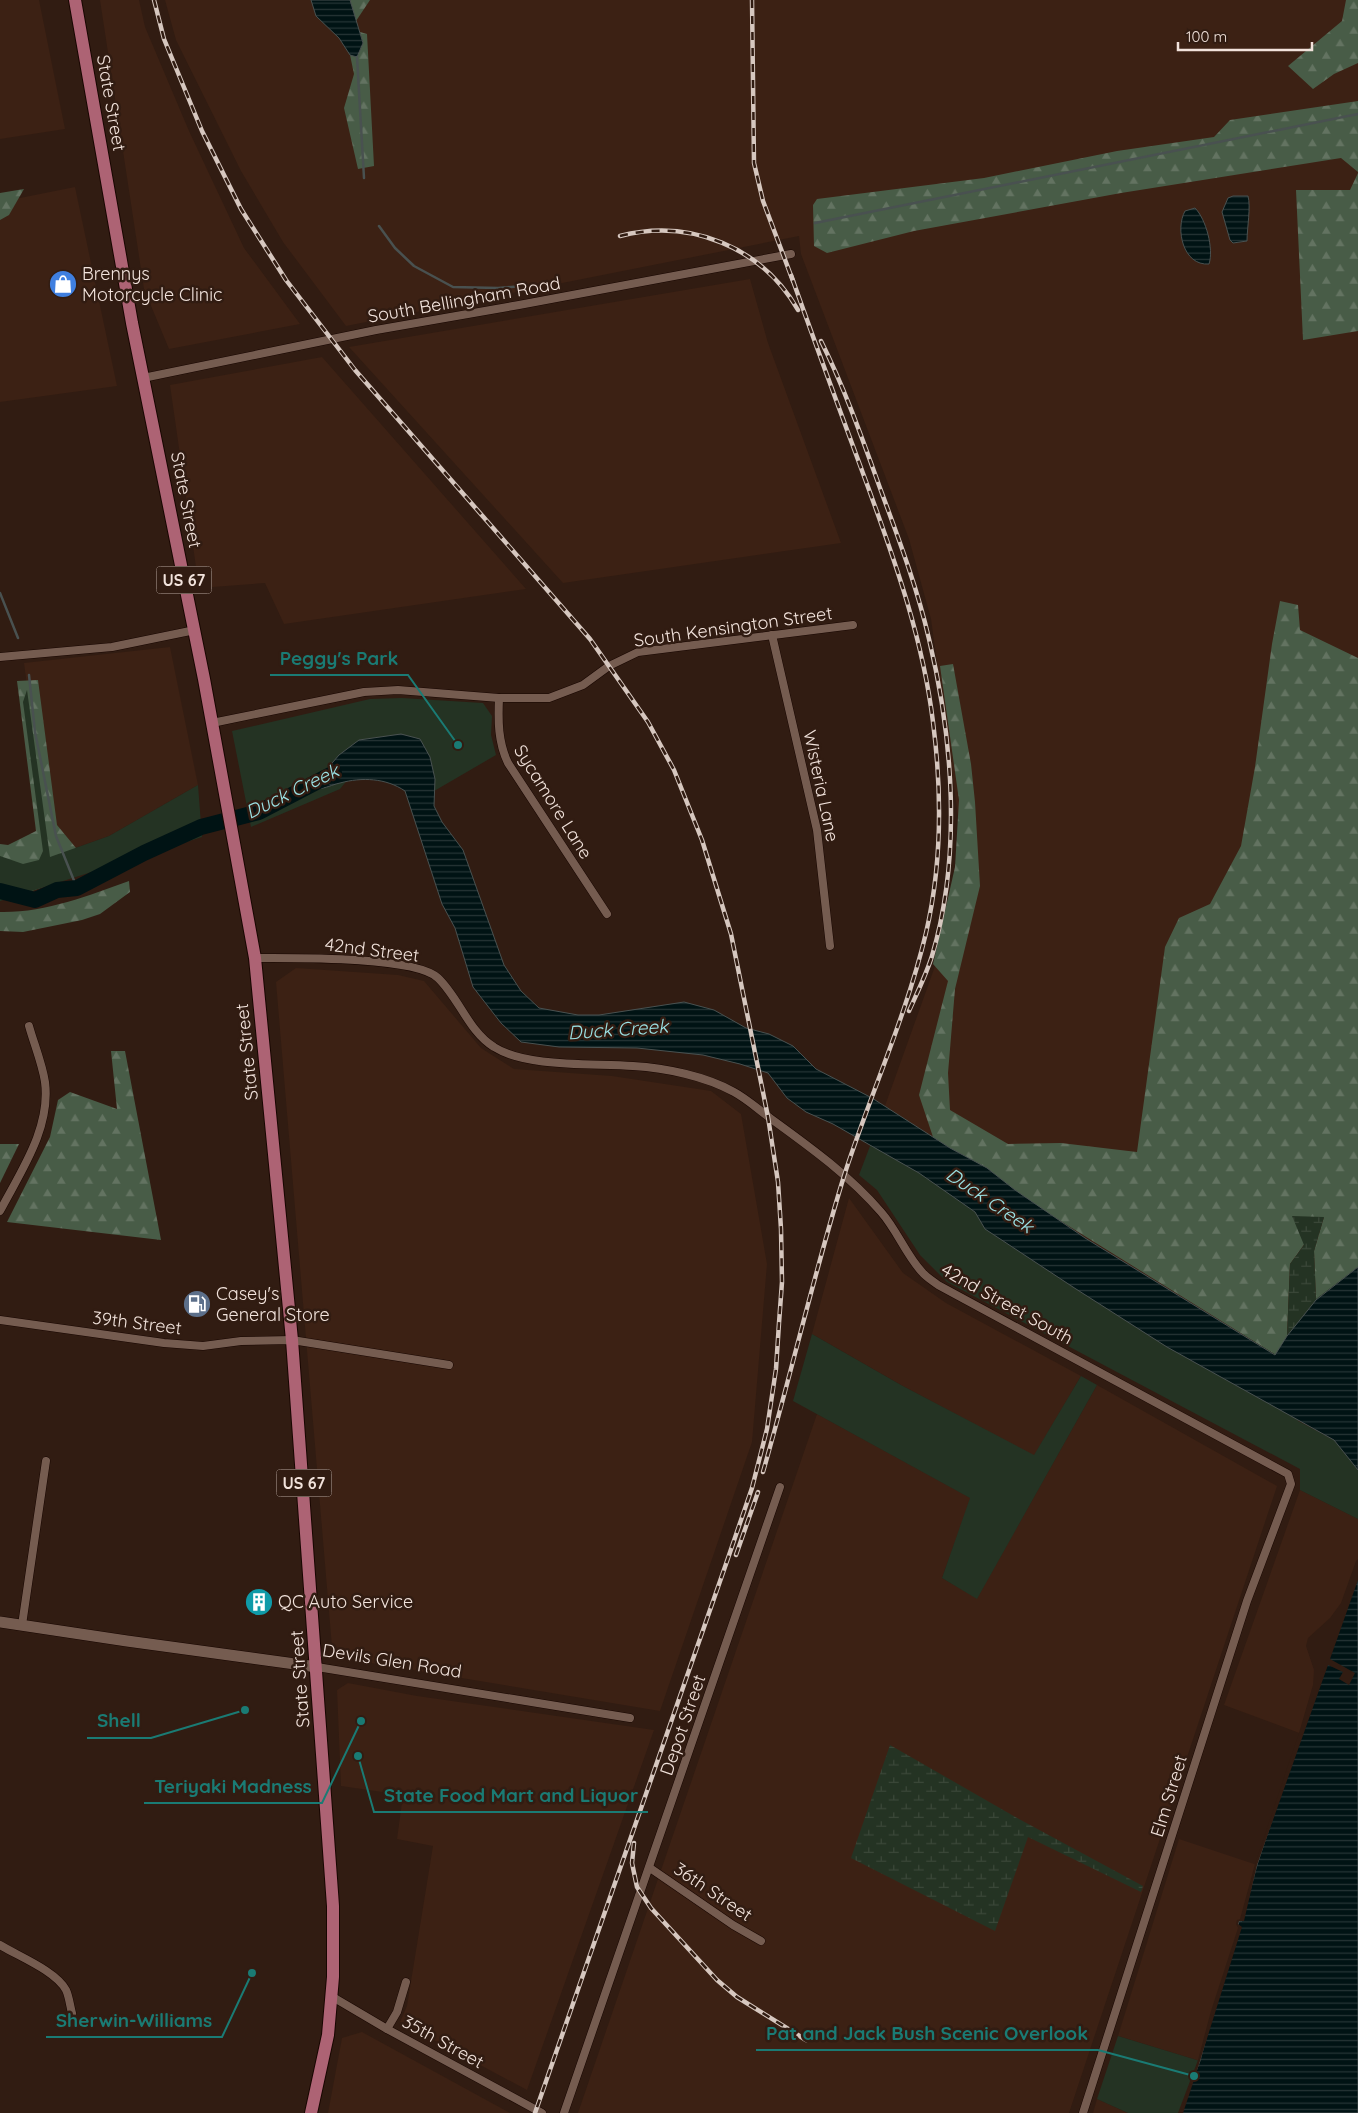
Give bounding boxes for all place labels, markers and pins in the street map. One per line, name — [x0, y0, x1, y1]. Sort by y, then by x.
place label: Brennys Motorcycle Clinic — [82, 262, 222, 306]
shop icon: Brennys Motorcycle Clinic — [48, 269, 78, 299]
callout: Peggy's Park — [270, 641, 408, 675]
place label: Casey's General Store — [216, 1282, 330, 1326]
fuel station icon: Casey's General Store — [182, 1289, 212, 1319]
building icon: QC Auto Service — [244, 1587, 274, 1617]
place label: QC Auto Service — [278, 1590, 413, 1613]
callout: Shell — [87, 1704, 151, 1738]
callout: Teriyaki Madness — [144, 1769, 322, 1803]
callout: State Food Mart and Liquor — [374, 1778, 648, 1812]
callout: Sherwin-Williams — [46, 2003, 222, 2037]
callout: Pat and Jack Bush Scenic Overlook — [756, 2016, 1098, 2050]

